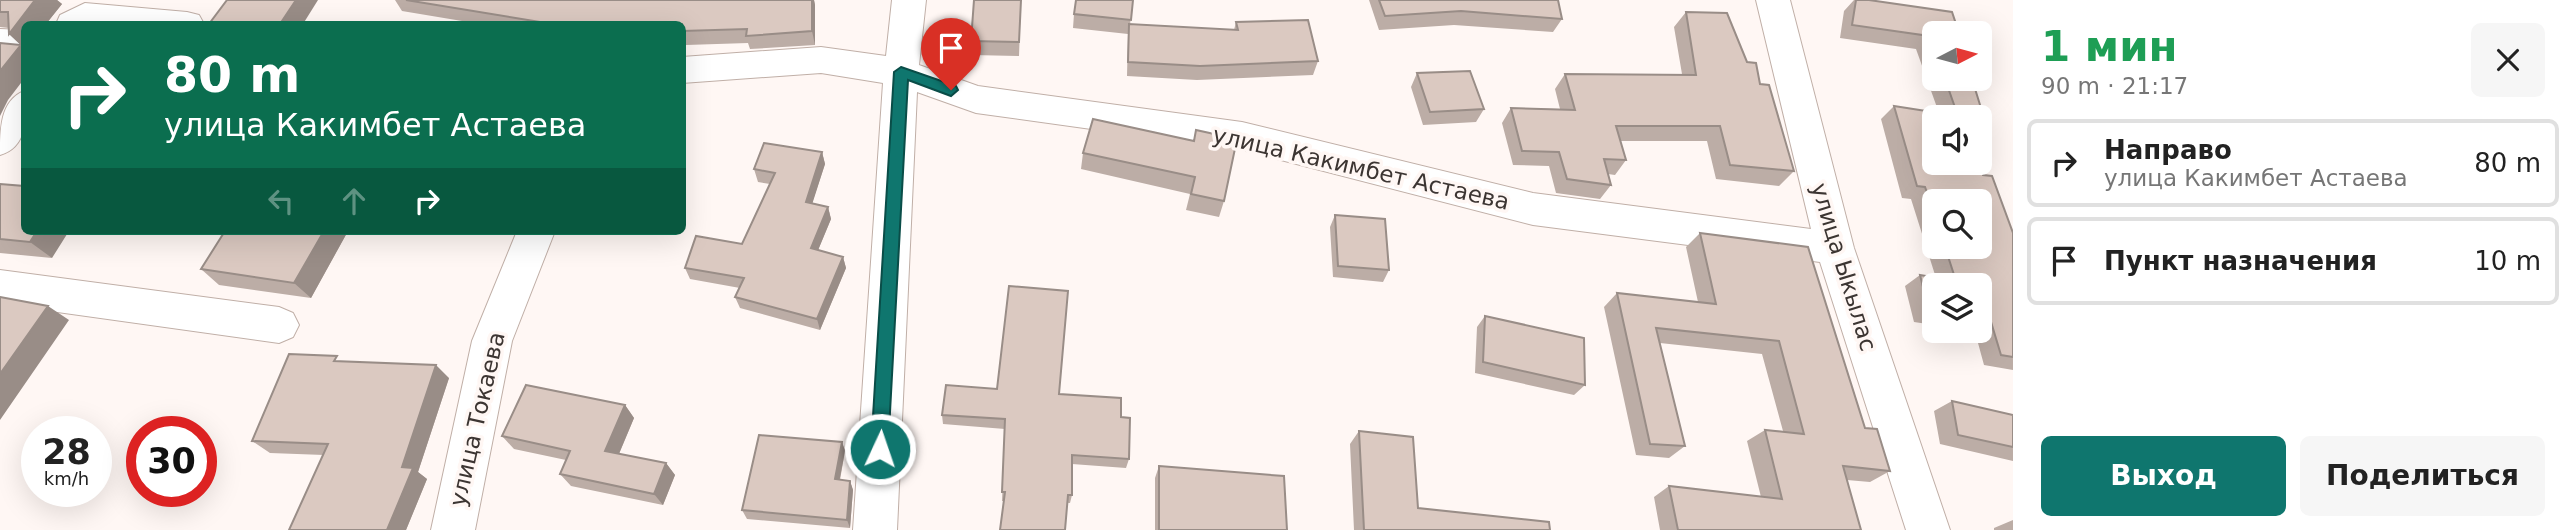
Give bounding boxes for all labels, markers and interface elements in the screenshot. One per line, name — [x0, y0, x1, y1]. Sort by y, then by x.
pin — [921, 18, 981, 90]
north arrow — [1922, 21, 1992, 91]
map controls — [1922, 21, 1992, 343]
text: 1 мин — [2041, 22, 2178, 71]
button: close — [2471, 23, 2545, 97]
icon: arrive — [932, 29, 970, 67]
text: 80 m — [164, 47, 300, 104]
icon: right — [49, 49, 140, 140]
text: 90 m · 21:17 — [2041, 73, 2188, 99]
button: sound — [1922, 105, 1992, 175]
text: улица Какимбет Астаева — [164, 106, 586, 144]
street label: улица Какимбет Астаева — [1210, 121, 1512, 215]
text: Направо — [2104, 135, 2232, 165]
icon: right — [2045, 144, 2083, 182]
text: 80 m — [2474, 148, 2541, 178]
text: улица Какимбет Астаева — [2104, 165, 2408, 191]
street label: улица Ыкылас — [1806, 180, 1882, 354]
icon: left — [262, 182, 300, 220]
icon: ahead — [335, 182, 373, 220]
icon: right — [408, 182, 446, 220]
button: search — [1922, 189, 1992, 259]
icon: arrive — [2045, 242, 2083, 280]
text: Пункт назначения — [2104, 246, 2377, 276]
text: 10 m — [2474, 246, 2541, 276]
button: layers — [1922, 273, 1992, 343]
street label: улица Токаева — [444, 329, 510, 509]
position arrow — [843, 412, 917, 486]
speed limit sign: 30 — [126, 416, 217, 507]
text: 28 — [42, 432, 91, 472]
button: Выход — [2041, 436, 2286, 516]
button: Поделиться — [2300, 436, 2545, 516]
text: km/h — [44, 468, 89, 489]

